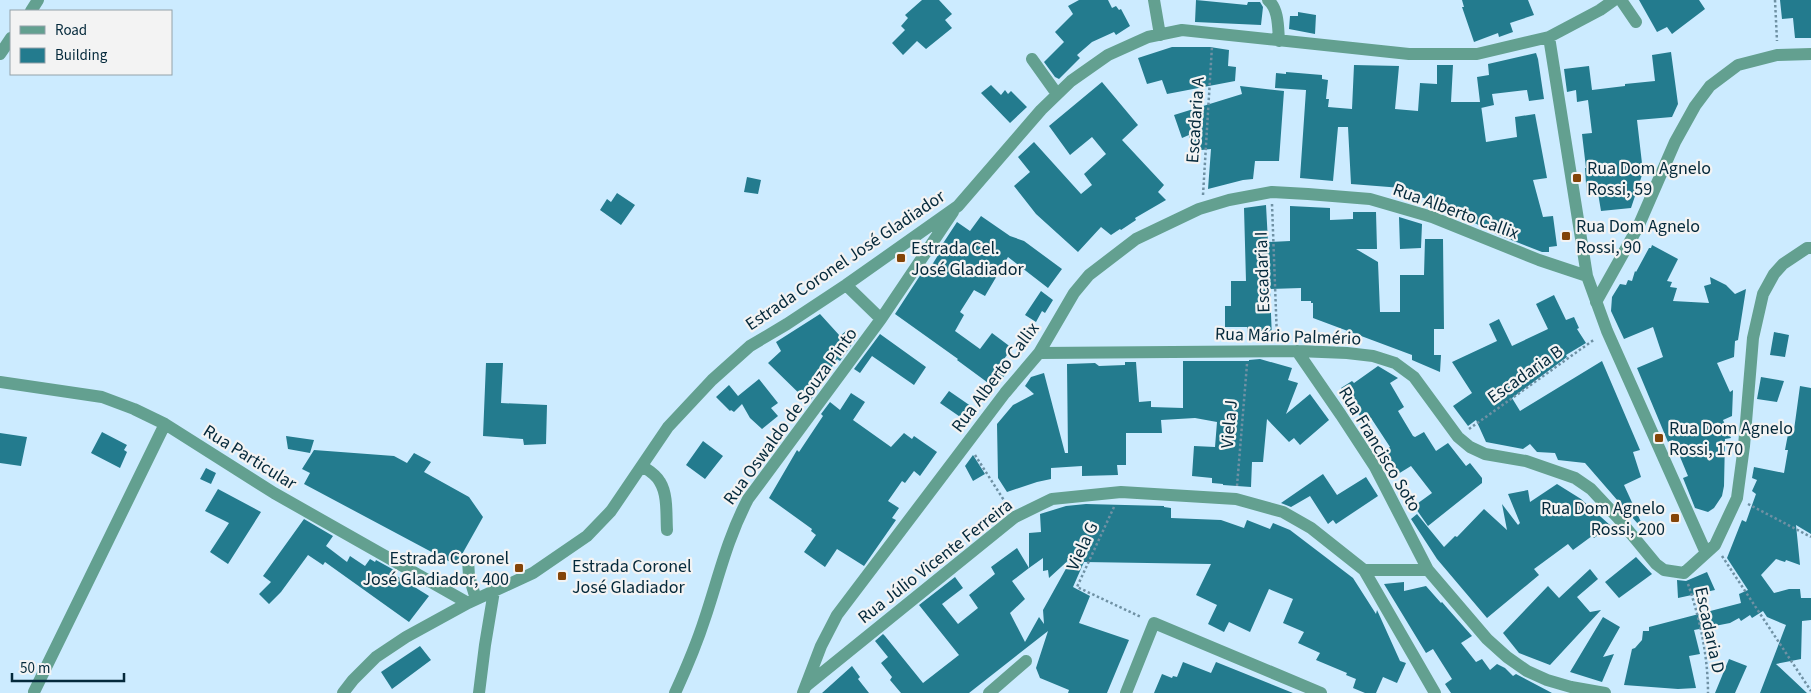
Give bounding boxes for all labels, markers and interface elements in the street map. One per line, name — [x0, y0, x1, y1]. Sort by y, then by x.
legend — [10, 10, 172, 75]
text: Road — [55, 20, 87, 41]
text: Building — [55, 45, 108, 66]
street label: Escadaria A — [1180, 76, 1211, 164]
place label: Rua Dom Agnelo Rossi, 59 — [1587, 156, 1711, 202]
marker: Rua Dom Agnelo Rossi, 59 — [1571, 172, 1583, 184]
street label: Rua Alberto Callix — [1389, 177, 1522, 246]
street label: Estrada Coronel José Gladiador — [741, 184, 951, 337]
place label: Rua Dom Agnelo Rossi, 90 — [1576, 214, 1700, 260]
marker: Rua Dom Agnelo Rossi, 90 — [1560, 230, 1572, 242]
street label: Escadaria I — [1249, 231, 1276, 313]
place label: Estrada Cel. José Gladiador — [911, 236, 1024, 282]
marker: Estrada Cel. José Gladiador — [895, 252, 907, 264]
street label: Rua Alberto Callix — [946, 317, 1045, 438]
street label: Rua Mário Palmério — [1214, 321, 1362, 352]
street label: Rua Oswaldo de Souza Pinto — [718, 323, 863, 510]
street label: Escadaria B — [1482, 339, 1568, 410]
street label: Rua Francisco Soto — [1332, 382, 1427, 517]
street label: Viela J — [1215, 399, 1244, 449]
place label: Rua Dom Agnelo Rossi, 170 — [1669, 416, 1793, 462]
street label: Rua Particular — [198, 419, 302, 496]
marker: Rua Dom Agnelo Rossi, 170 — [1653, 432, 1665, 444]
street label: Rua Júlio Vicente Ferreira — [853, 493, 1018, 630]
place label: Rua Dom Agnelo Rossi, 200 — [1541, 496, 1665, 542]
marker: Rua Dom Agnelo Rossi, 200 — [1669, 512, 1681, 524]
street label: Viela G — [1060, 518, 1105, 575]
place label: Estrada Coronel José Gladiador, 400 — [362, 546, 509, 592]
place label: Estrada Coronel José Gladiador — [572, 554, 692, 600]
marker: Estrada Coronel José Gladiador, 400 — [513, 562, 525, 574]
marker: Estrada Coronel José Gladiador — [556, 570, 568, 582]
street label: Escadaria D — [1688, 585, 1731, 676]
scale bar — [12, 650, 125, 682]
text: 50 m — [20, 658, 50, 679]

